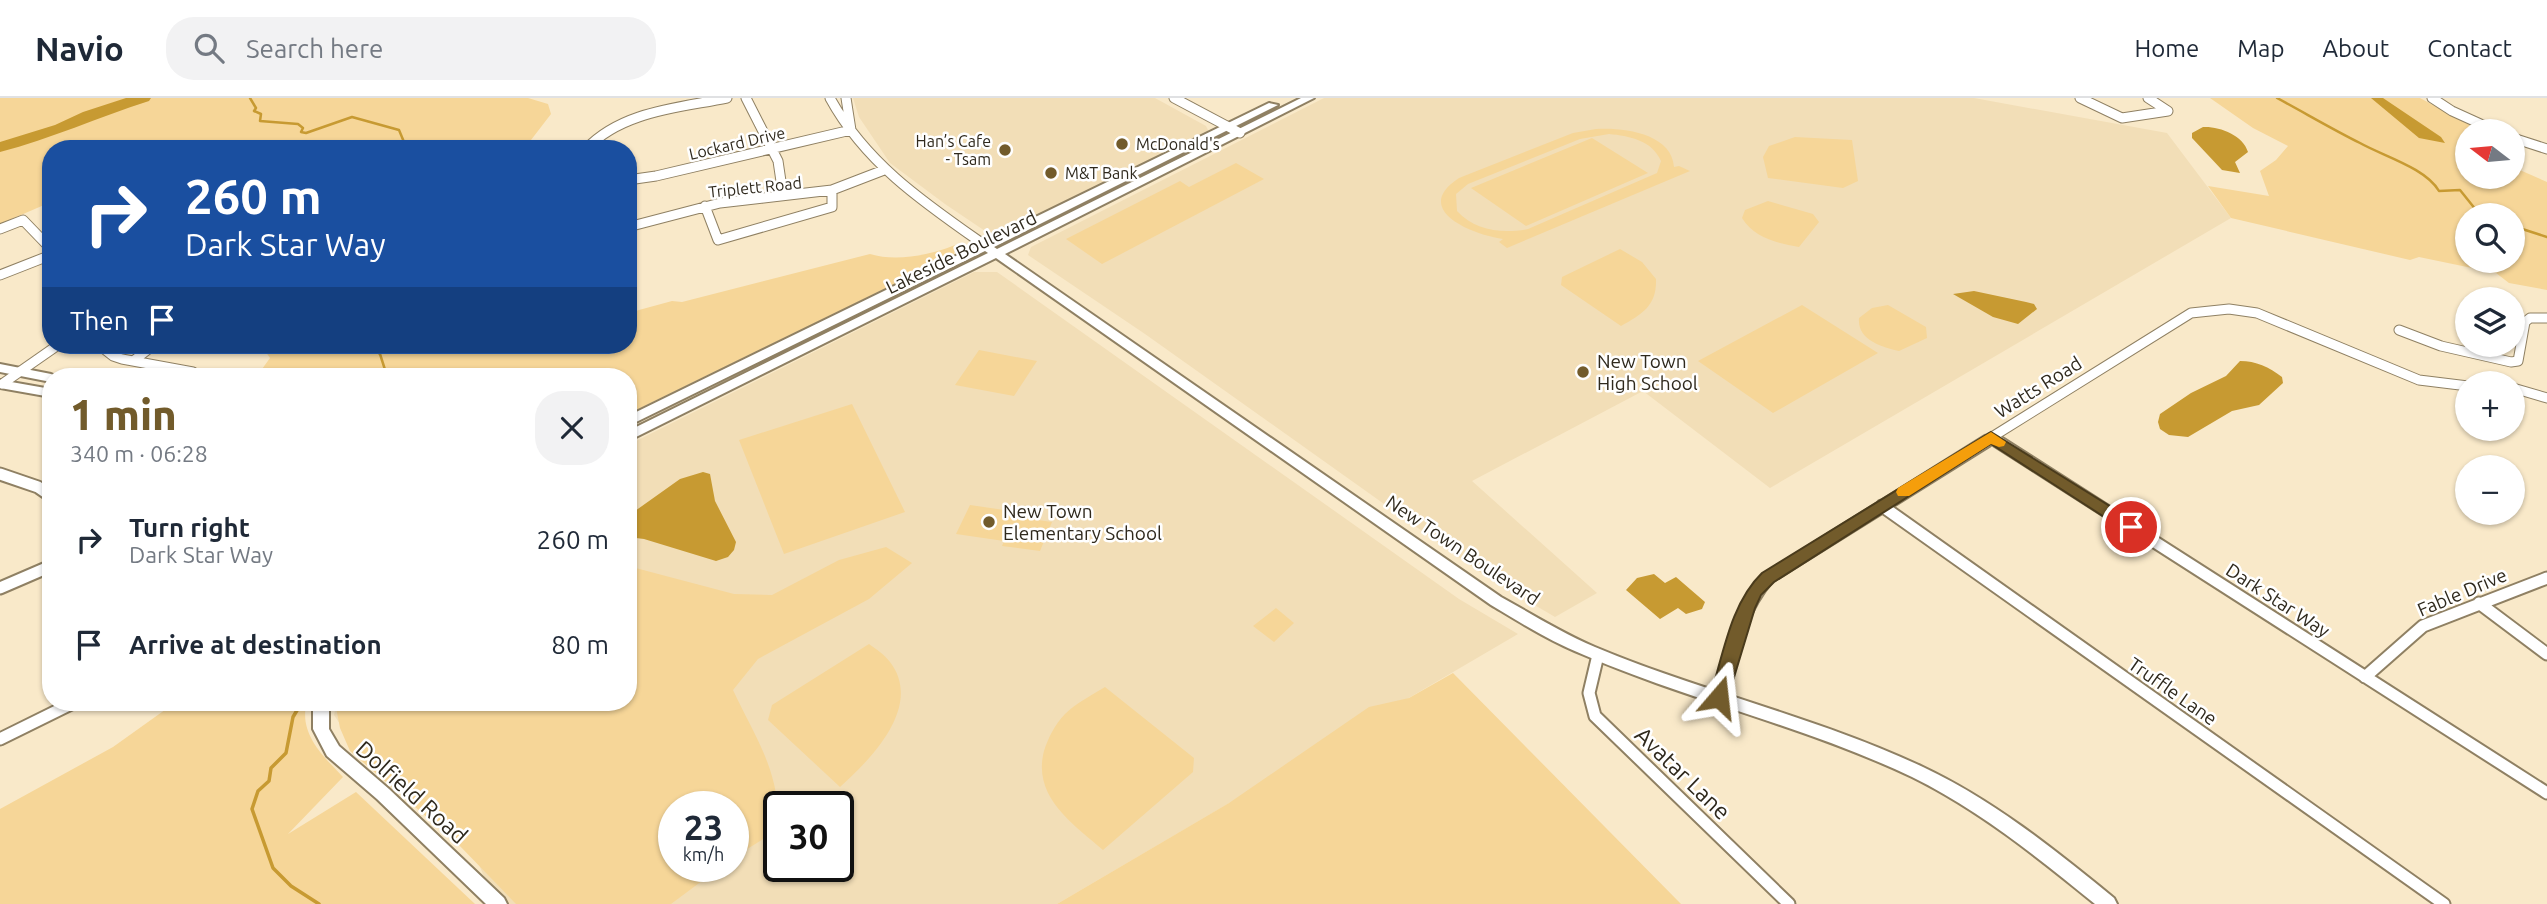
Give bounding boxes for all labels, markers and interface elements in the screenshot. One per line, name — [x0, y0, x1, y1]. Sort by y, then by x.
search box — [166, 17, 656, 80]
icon: search — [190, 29, 228, 67]
text: Navio — [35, 30, 124, 67]
text: Search here — [246, 34, 383, 63]
text: Home — [2134, 35, 2199, 62]
text: Map — [2237, 35, 2284, 62]
text: About — [2322, 35, 2389, 62]
text: Contact — [2427, 35, 2512, 62]
north arrow — [2455, 119, 2525, 189]
map controls — [2455, 119, 2525, 525]
street label: Lockard Drive — [687, 123, 787, 163]
place label: Han’s Cafe - Tsam — [916, 132, 991, 168]
place label: McDonald's — [1136, 135, 1220, 153]
marker: McDonald's — [1114, 136, 1130, 152]
marker: Han’s Cafe - Tsam — [997, 142, 1013, 158]
place label: M&T Bank — [1065, 164, 1138, 182]
marker: M&T Bank — [1043, 165, 1059, 181]
icon: right — [70, 168, 161, 259]
text: 260 m — [185, 168, 322, 223]
street label: Triplett Road — [707, 173, 803, 201]
button: search — [2455, 203, 2525, 273]
street label: Lakeside Boulevard — [882, 206, 1040, 298]
text: Dark Star Way — [185, 226, 386, 262]
button: layers — [2455, 287, 2525, 357]
icon: arrive — [143, 301, 181, 339]
text: Then — [70, 306, 129, 335]
place label: New Town High School — [1597, 350, 1698, 394]
street label: Watts Road — [1990, 352, 2086, 422]
marker: New Town High School — [1575, 364, 1591, 380]
button: + — [2455, 371, 2525, 441]
text: 1 min — [70, 391, 177, 438]
button: close — [535, 391, 609, 465]
text: 340 m · 06:28 — [70, 441, 208, 466]
button: − — [2455, 455, 2525, 525]
street label: New Town Boulevard — [1382, 490, 1544, 610]
pin — [2101, 497, 2161, 557]
place label: New Town Elementary School — [1003, 500, 1162, 544]
icon: arrive — [2112, 508, 2150, 546]
text: Turn right — [129, 513, 250, 542]
marker: New Town Elementary School — [981, 514, 997, 530]
icon: right — [70, 521, 108, 559]
text: 260 m — [537, 525, 609, 554]
text: Dark Star Way — [129, 542, 273, 567]
street label: Dark Star Way — [2222, 558, 2334, 642]
street label: Fable Drive — [2414, 563, 2510, 621]
icon: arrive — [70, 626, 108, 664]
text: Arrive at destination — [129, 630, 382, 659]
text: 80 m — [551, 630, 609, 659]
street label: Truffle Lane — [2124, 652, 2222, 730]
position arrow — [1682, 660, 1756, 734]
street label: Avatar Lane — [1630, 722, 1736, 824]
street label: Dolfield Road — [351, 736, 473, 848]
speed limit sign: 30 — [763, 791, 854, 882]
text: 23 — [684, 807, 723, 847]
text: km/h — [683, 844, 724, 864]

